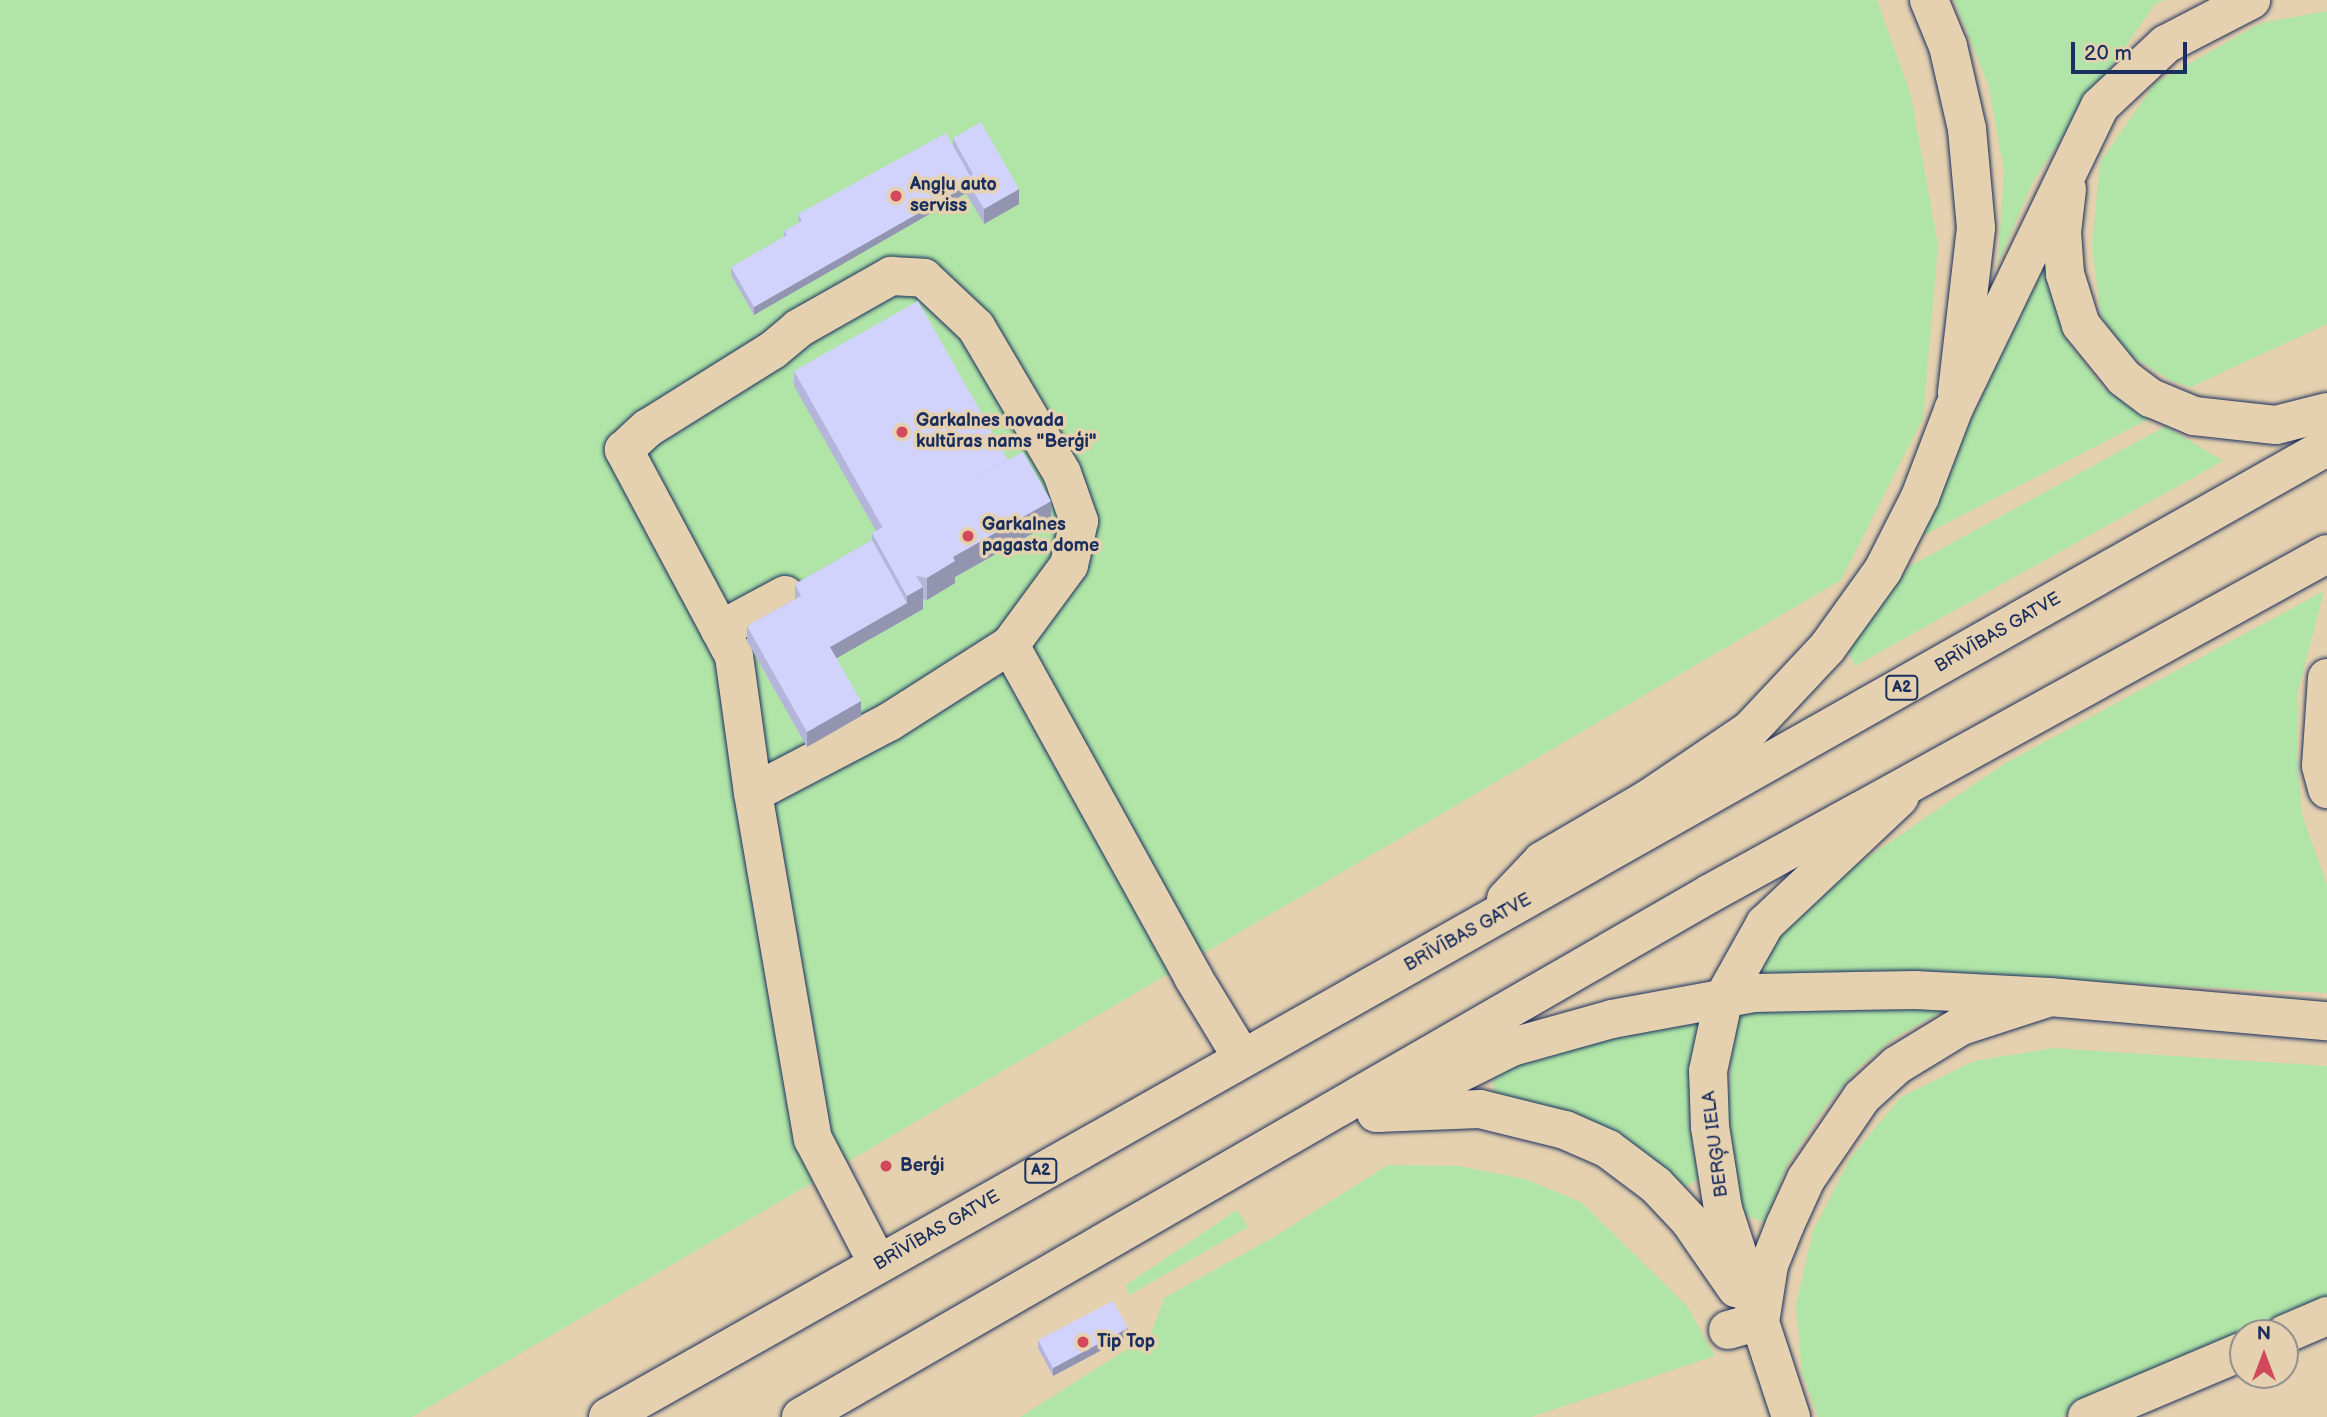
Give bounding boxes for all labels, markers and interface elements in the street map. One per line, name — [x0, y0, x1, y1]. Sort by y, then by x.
scale bar — [2075, 28, 2190, 72]
text: 20 m — [2084, 41, 2132, 66]
place label: Angļu auto serviss — [910, 175, 997, 218]
marker: Angļu auto serviss — [888, 188, 904, 204]
place label: Garkalnes novada kultūras nams "Berģi" — [916, 411, 1097, 453]
marker: Garkalnes novada kultūras nams "Berģi" — [894, 424, 910, 440]
place label: Garkalnes pagasta dome — [982, 515, 1099, 558]
marker: Garkalnes pagasta dome — [960, 528, 976, 544]
street label: BRĪVĪBAS GATVE — [1931, 588, 2065, 678]
road number: A2 — [1884, 676, 1920, 701]
street label: BRĪVĪBAS GATVE — [1401, 889, 1535, 977]
street label: BERĢU IELA — [1699, 1090, 1733, 1198]
place label: Berģi — [900, 1155, 944, 1177]
marker: Berģi — [878, 1158, 894, 1174]
road number: A2 — [1024, 1158, 1058, 1184]
street label: BRĪVĪBAS GATVE — [870, 1186, 1004, 1276]
north arrow — [2229, 1319, 2299, 1389]
text: N — [2257, 1323, 2271, 1346]
place label: Tip Top — [1097, 1331, 1155, 1353]
marker: Tip Top — [1075, 1334, 1091, 1350]

